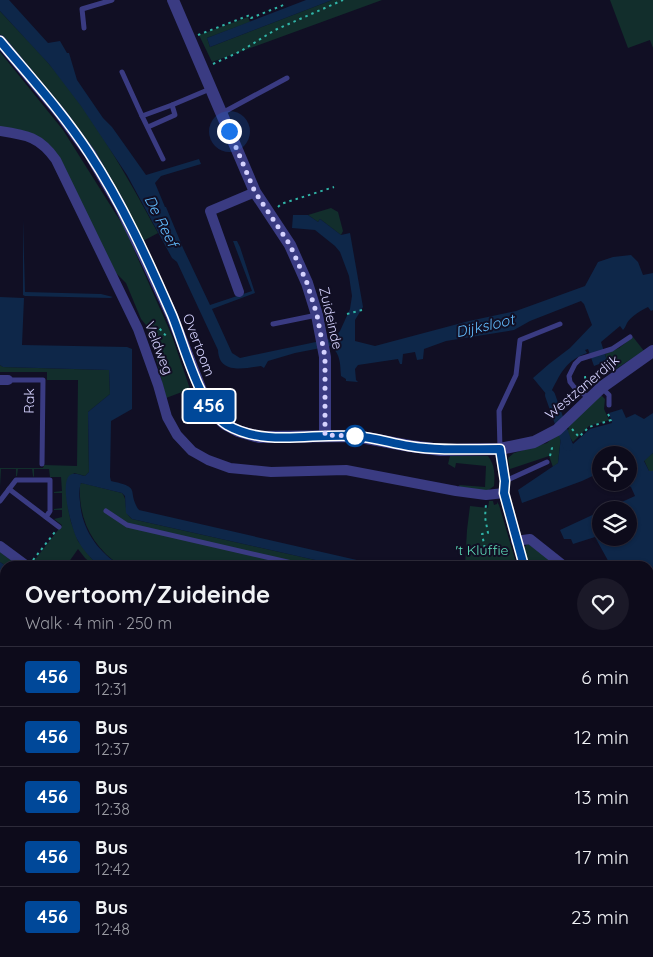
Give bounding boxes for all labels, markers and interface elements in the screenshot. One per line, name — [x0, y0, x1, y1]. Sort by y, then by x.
your location — [217, 119, 242, 144]
water label: De Reef — [140, 192, 184, 252]
street label: Zuideinde — [315, 285, 347, 351]
water label: Dijksloot — [454, 309, 518, 341]
street label: Overtoom — [179, 311, 219, 379]
street label: Veldweg — [141, 319, 177, 377]
street label: Westzanerdijk — [541, 351, 623, 423]
street label: Rak — [20, 388, 38, 414]
line badge: 456 — [180, 390, 238, 422]
text: 456 — [194, 394, 224, 417]
unlabelled marker — [344, 425, 366, 447]
map controls — [592, 446, 637, 546]
button: locate — [592, 446, 637, 491]
button: layers — [592, 501, 637, 546]
park label: 't Kluffie — [456, 541, 508, 559]
button: heart — [577, 578, 629, 630]
text: Overtoom/Zuideinde — [25, 579, 270, 609]
text: Walk · 4 min · 250 m — [25, 613, 172, 633]
text: Bus — [95, 655, 128, 679]
text: 456 — [37, 665, 68, 688]
text: 6 min — [581, 665, 629, 689]
text: 12:31 — [95, 679, 127, 699]
text: Bus — [95, 715, 128, 739]
text: 456 — [37, 725, 68, 748]
text: 12 min — [574, 725, 629, 749]
text: 12:37 — [95, 739, 129, 759]
text: Bus — [95, 775, 128, 799]
text: 456 — [37, 785, 68, 808]
text: 13 min — [574, 785, 629, 809]
text: 12:38 — [95, 799, 130, 819]
text: Bus — [95, 835, 128, 859]
text: 456 — [37, 845, 68, 868]
text: 17 min — [575, 845, 629, 869]
text: 12:42 — [95, 859, 130, 879]
text: Bus — [95, 895, 128, 919]
text: 456 — [37, 905, 68, 928]
text: 23 min — [571, 905, 629, 929]
text: 12:48 — [95, 919, 130, 939]

